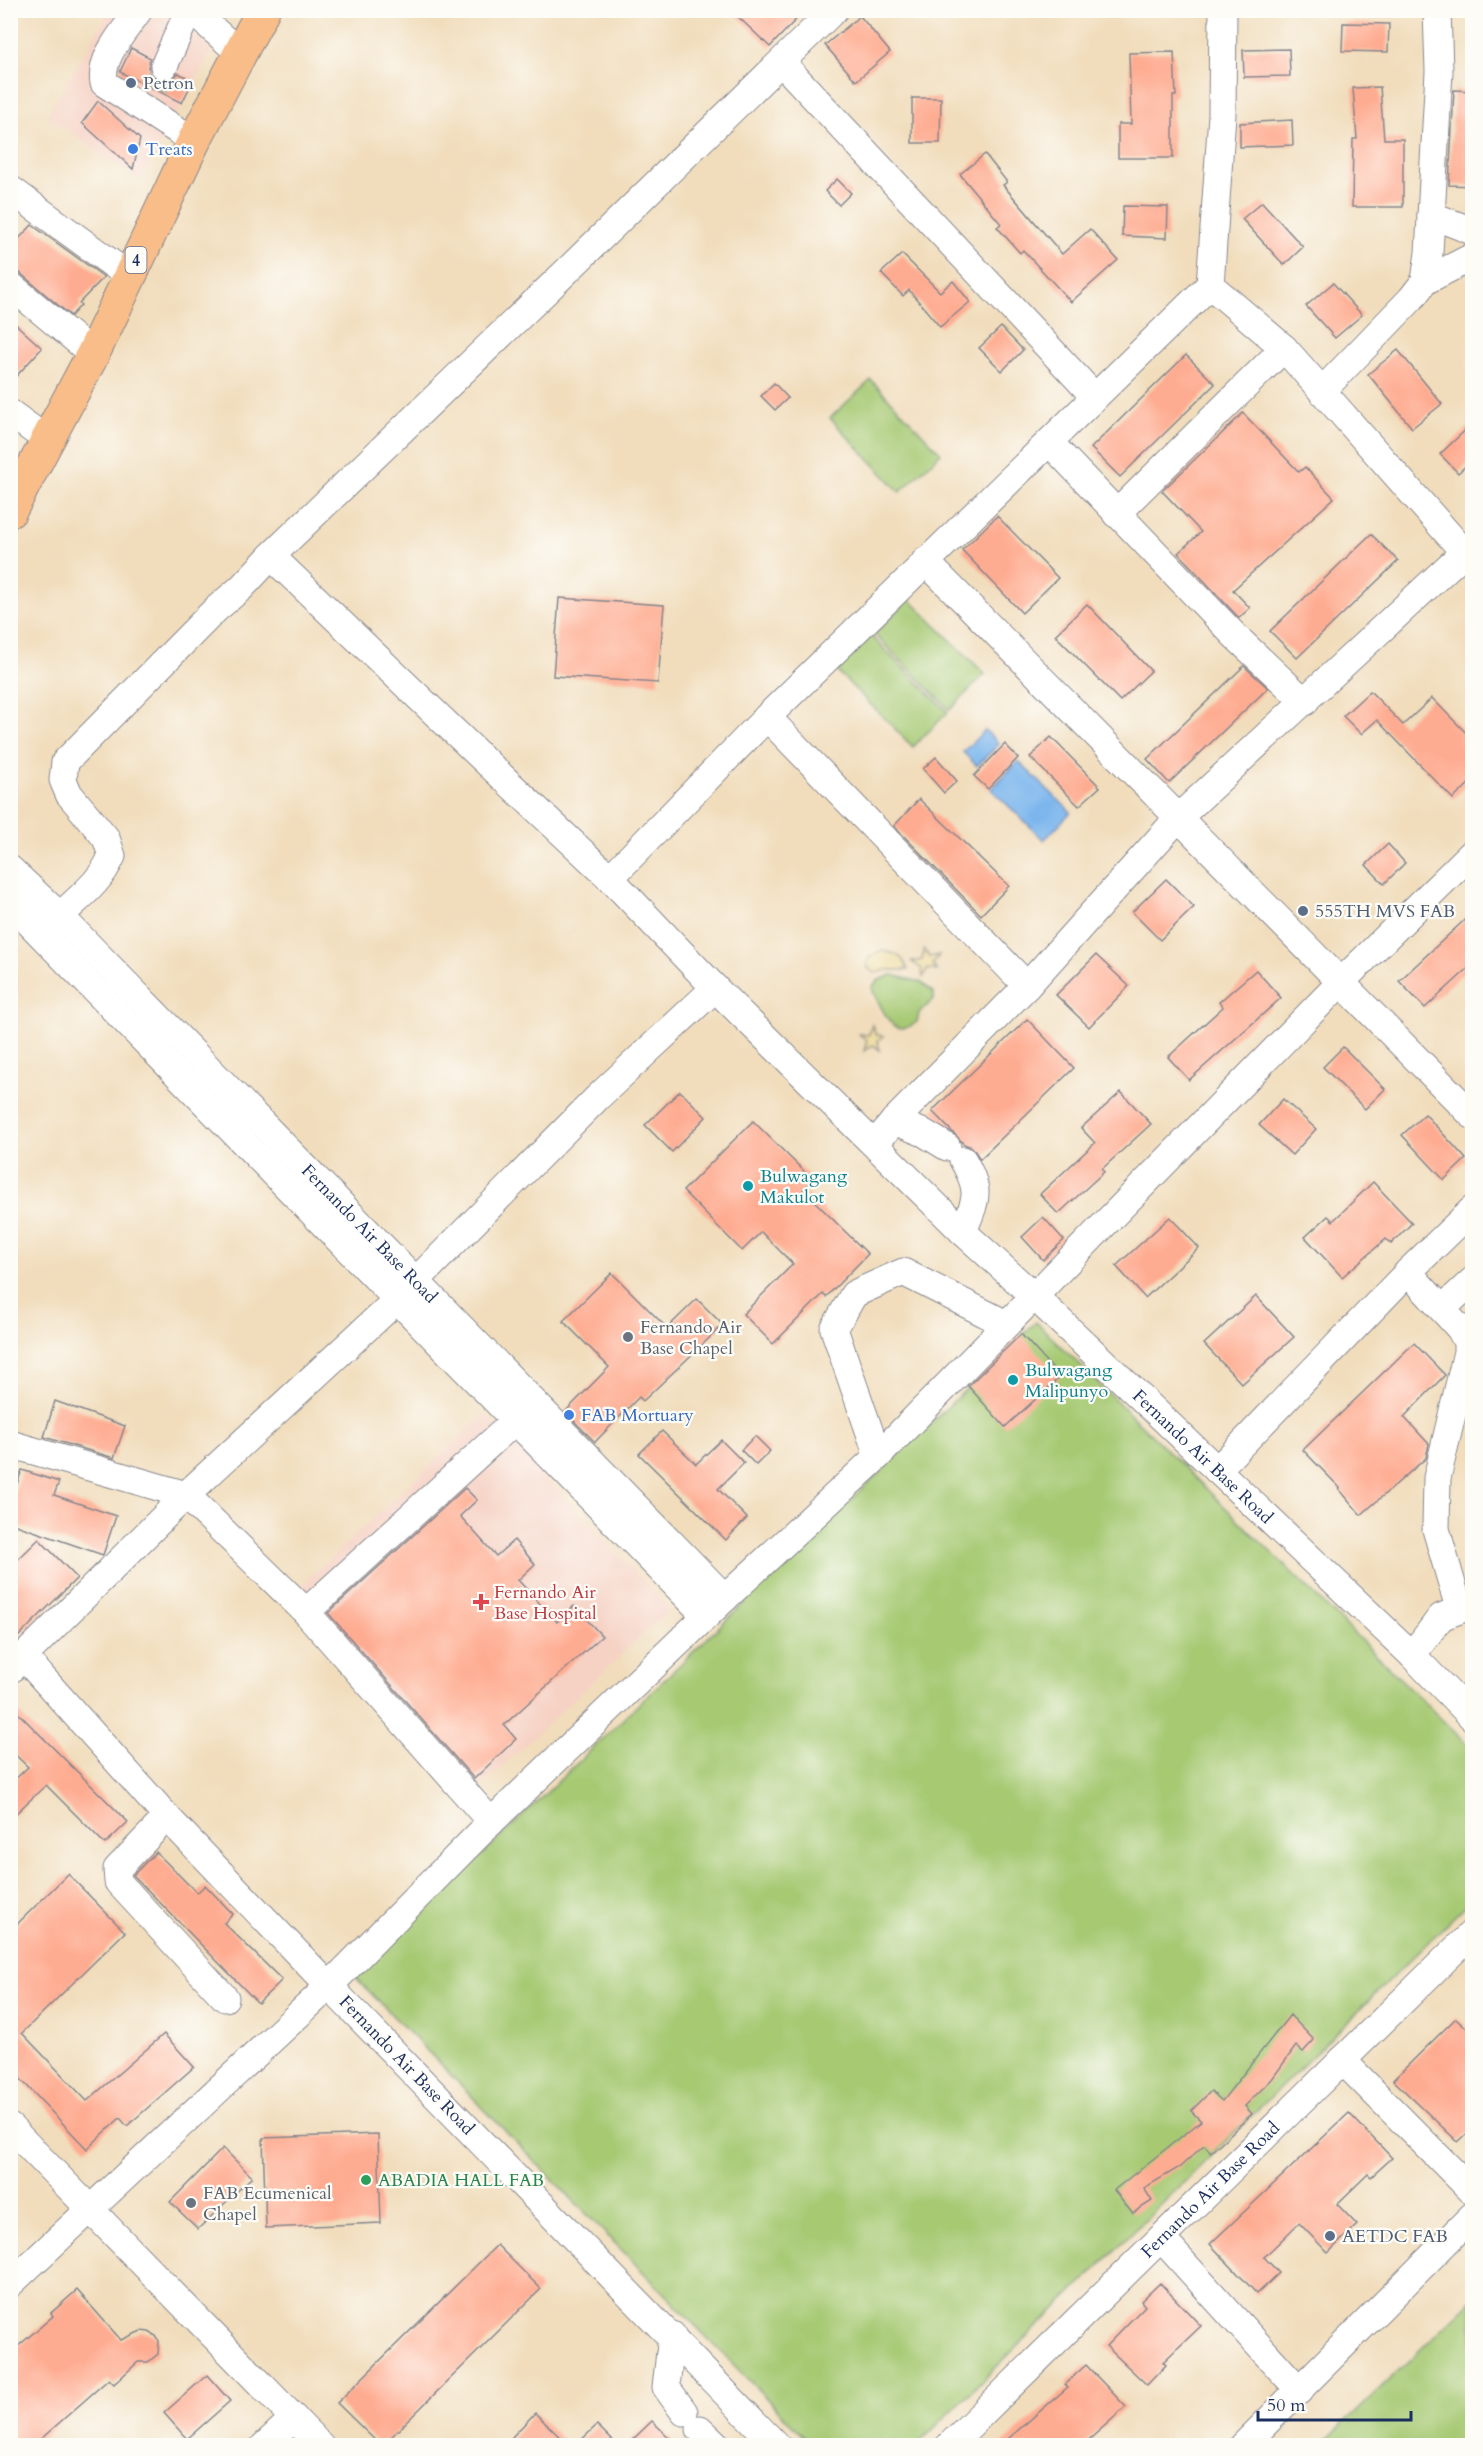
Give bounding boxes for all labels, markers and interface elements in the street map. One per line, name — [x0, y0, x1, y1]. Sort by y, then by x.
place label: Petron — [143, 71, 195, 96]
marker: Petron — [124, 76, 138, 90]
place label: Treats — [145, 137, 192, 162]
marker: Treats — [126, 142, 140, 156]
road number: 4 — [126, 247, 146, 273]
place label: 555TH MVS FAB — [1315, 899, 1455, 924]
marker: 555TH MVS FAB — [1296, 904, 1310, 918]
street label: Fernando Air Base Road — [296, 1159, 443, 1309]
place label: Bulwagang Makulot — [760, 1164, 848, 1210]
marker: Bulwagang Makulot — [741, 1179, 755, 1193]
place label: Fernando Air Base Chapel — [640, 1315, 742, 1361]
marker: Fernando Air Base Chapel — [621, 1330, 635, 1344]
place label: Bulwagang Malipunyo — [1025, 1358, 1113, 1404]
marker: Bulwagang Malipunyo — [1006, 1373, 1020, 1387]
street label: Fernando Air Base Road — [1127, 1384, 1279, 1530]
place label: FAB Mortuary — [581, 1403, 694, 1428]
marker: FAB Mortuary — [562, 1408, 576, 1422]
place label: Fernando Air Base Hospital — [494, 1580, 597, 1626]
marker: Fernando Air Base Hospital — [472, 1593, 490, 1611]
street label: Fernando Air Base Road — [333, 1990, 480, 2141]
street label: Fernando Air Base Road — [1136, 2116, 1286, 2264]
place label: ABADIA HALL FAB — [378, 2168, 544, 2193]
marker: ABADIA HALL FAB — [359, 2173, 373, 2187]
place label: FAB Ecumenical Chapel — [203, 2181, 332, 2227]
marker: FAB Ecumenical Chapel — [184, 2196, 198, 2210]
place label: AETDC FAB — [1342, 2224, 1448, 2249]
marker: AETDC FAB — [1323, 2229, 1337, 2243]
scale bar — [1258, 2384, 1411, 2422]
text: 50 m — [1267, 2393, 1306, 2418]

